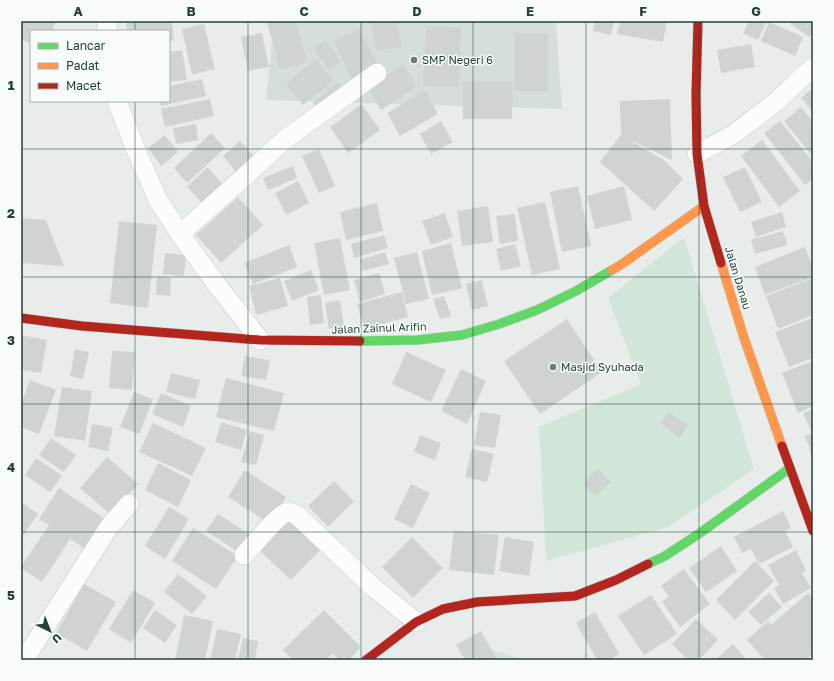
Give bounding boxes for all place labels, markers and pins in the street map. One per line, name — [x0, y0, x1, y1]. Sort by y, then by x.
place label: SMP Negeri 6 — [422, 53, 493, 66]
marker: SMP Negeri 6 — [409, 55, 419, 65]
place label: Masjid Syuhada — [561, 360, 644, 373]
marker: Masjid Syuhada — [548, 362, 558, 372]

